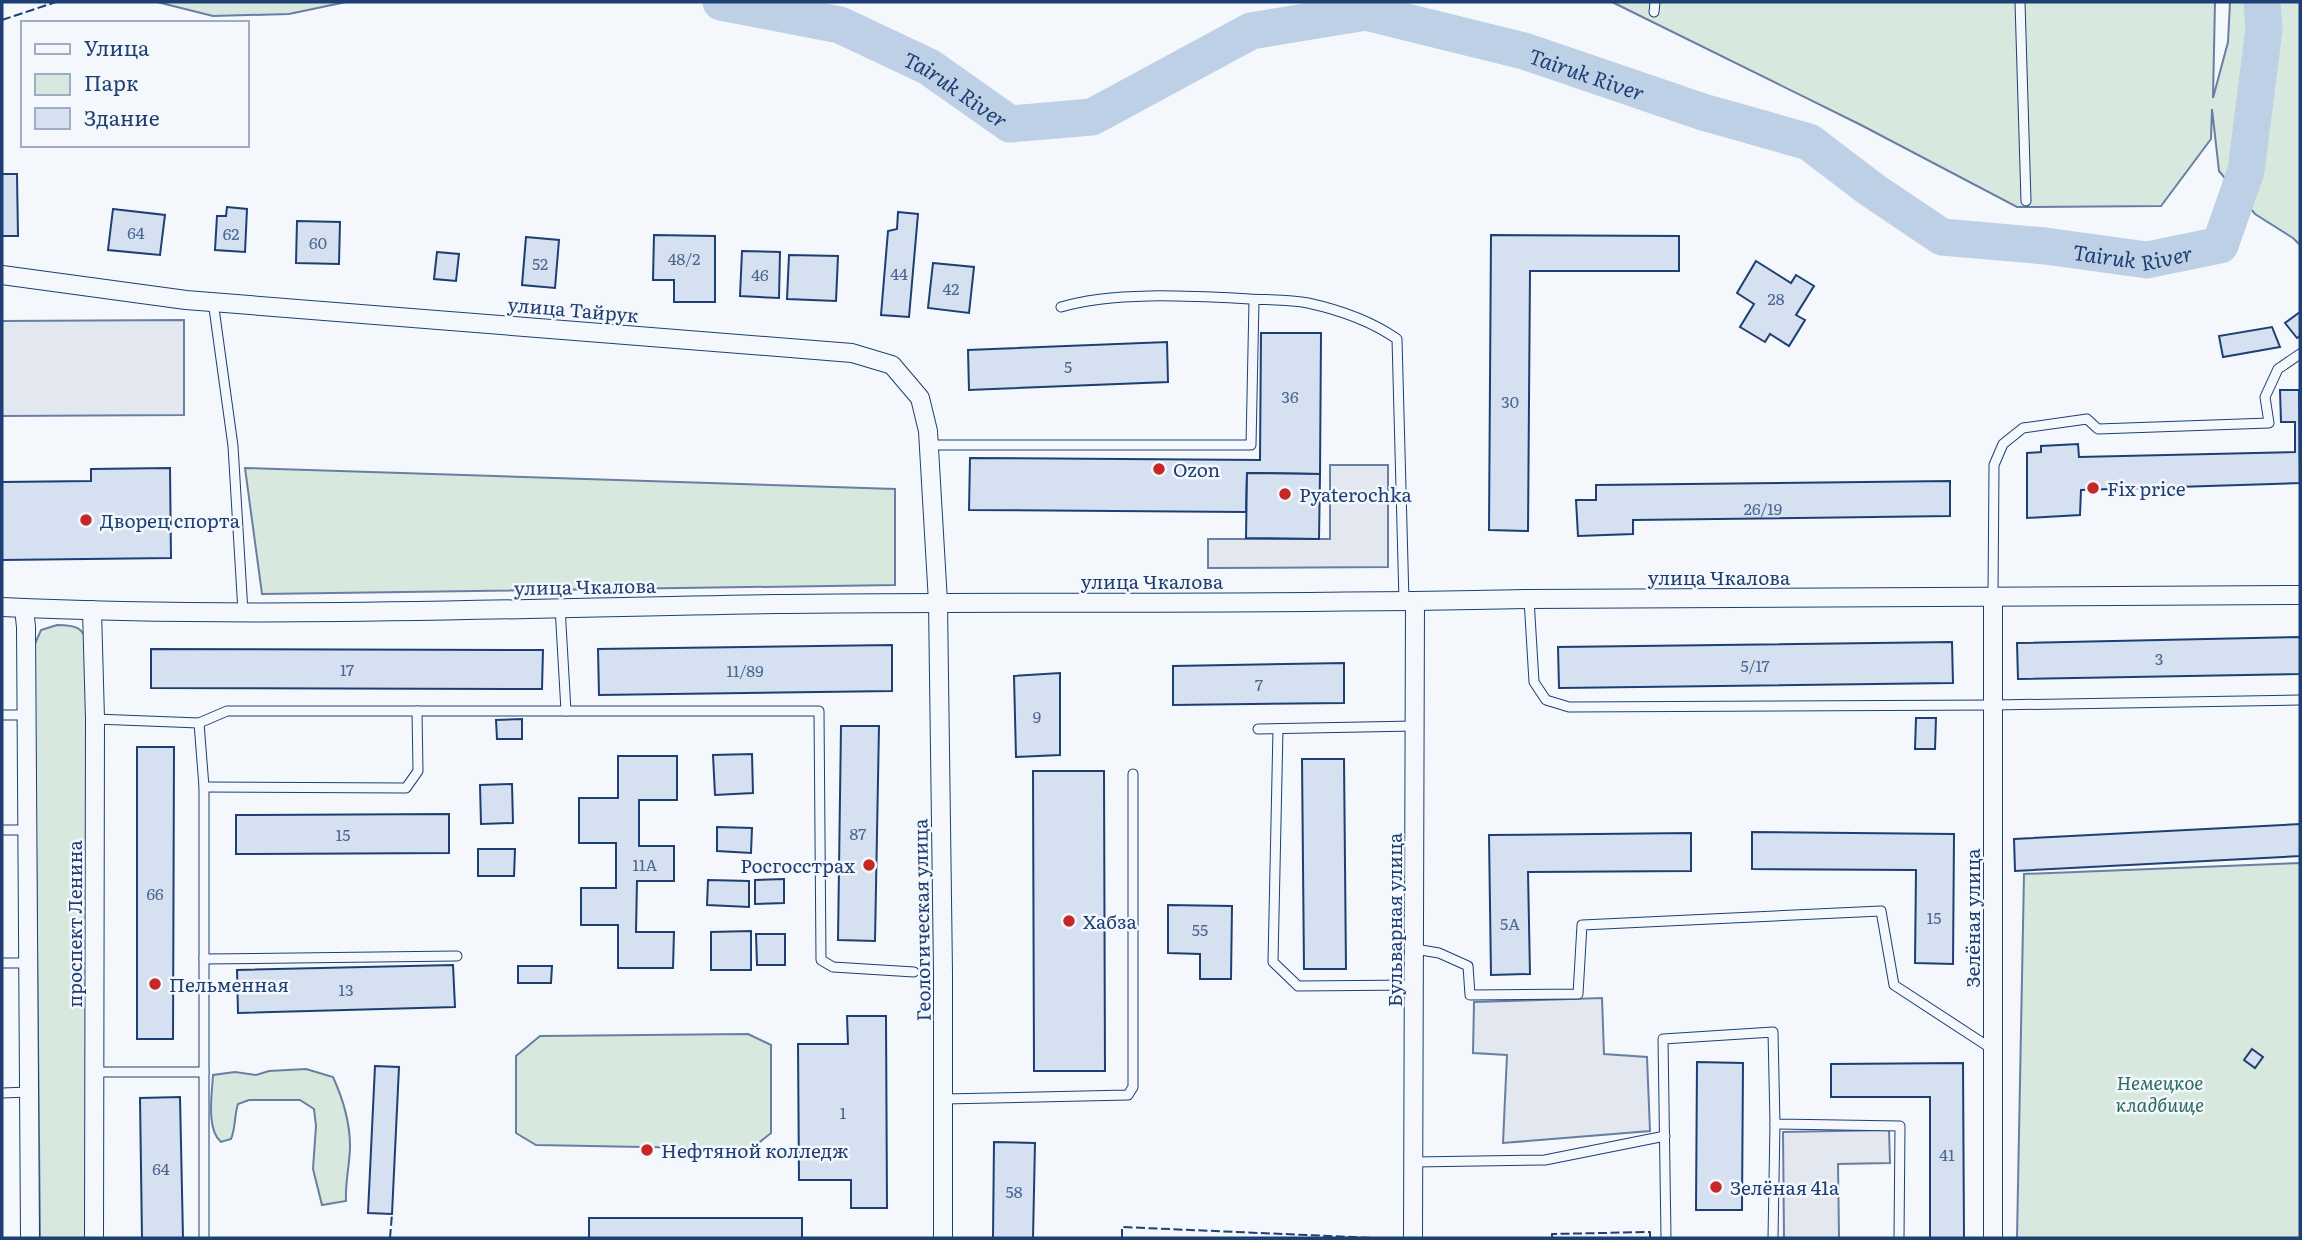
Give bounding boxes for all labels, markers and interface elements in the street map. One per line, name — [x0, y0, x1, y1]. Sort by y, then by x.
legend — [21, 21, 248, 147]
text: Улица — [84, 31, 150, 62]
water label: Tairuk River — [1526, 39, 1649, 107]
water label: Tairuk River — [899, 42, 1015, 134]
text: Парк — [84, 66, 139, 97]
text: Здание — [84, 101, 160, 132]
house number: 64 — [127, 220, 145, 244]
house number: 62 — [223, 221, 239, 245]
house number: 60 — [309, 230, 327, 254]
water label: Tairuk River — [2071, 235, 2195, 277]
house number: 48/2 — [668, 246, 700, 270]
house number: 52 — [532, 251, 548, 275]
house number: 44 — [890, 261, 908, 285]
house number: 46 — [751, 262, 769, 286]
house number: 42 — [943, 276, 959, 300]
house number: 28 — [1768, 286, 1785, 310]
street label: улица Тайрук — [506, 289, 640, 329]
house number: 5 — [1064, 354, 1072, 378]
house number: 36 — [1281, 384, 1299, 408]
house number: 30 — [1501, 389, 1519, 413]
place label: Ozon — [1173, 455, 1220, 483]
marker: Ozon — [1151, 461, 1167, 477]
place label: Fix price — [2107, 474, 2186, 502]
place label: Pyaterochka — [1299, 480, 1412, 508]
marker: Fix price — [2085, 480, 2101, 496]
marker: Pyaterochka — [1277, 486, 1293, 502]
house number: 26/19 — [1744, 496, 1782, 520]
place label: Дворец спорта — [100, 506, 241, 534]
marker: Дворец спорта — [78, 512, 94, 528]
street label: улица Чкалова — [1648, 563, 1791, 591]
street label: улица Чкалова — [1081, 567, 1224, 595]
street label: улица Чкалова — [514, 571, 657, 601]
house number: 3 — [2155, 646, 2163, 670]
house number: 5/17 — [1740, 653, 1770, 677]
house number: 17 — [340, 657, 354, 681]
house number: 11/89 — [726, 658, 764, 682]
house number: 7 — [1255, 672, 1263, 696]
house number: 9 — [1033, 704, 1041, 728]
street label: Геологическая улица — [905, 818, 937, 1022]
house number: 87 — [850, 821, 866, 845]
house number: 15 — [336, 822, 350, 846]
street label: Бульварная улица — [1380, 832, 1408, 1007]
street label: проспект Ленина — [60, 840, 88, 1008]
street label: Зелёная улица — [1958, 848, 1986, 988]
place label: Росгосстрах — [740, 851, 855, 879]
house number: 11А — [633, 852, 658, 876]
marker: Росгосстрах — [861, 857, 877, 873]
house number: 66 — [146, 881, 164, 905]
house number: 15 — [1927, 905, 1941, 929]
place label: Хабза — [1083, 907, 1138, 935]
house number: 5А — [1500, 911, 1520, 935]
marker: Хабза — [1061, 913, 1077, 929]
house number: 55 — [1192, 917, 1208, 941]
place label: Пельменная — [169, 970, 289, 998]
marker: Пельменная — [147, 976, 163, 992]
house number: 13 — [338, 977, 354, 1001]
park label: Немецкое кладбище — [2116, 1068, 2204, 1118]
house number: 1 — [840, 1100, 847, 1124]
place label: Нефтяной колледж — [661, 1136, 848, 1164]
marker: Нефтяной колледж — [639, 1142, 655, 1158]
house number: 41 — [1939, 1142, 1955, 1166]
house number: 64 — [152, 1156, 170, 1180]
place label: Зелёная 41а — [1730, 1173, 1840, 1201]
house number: 58 — [1006, 1179, 1023, 1203]
marker: Зелёная 41а — [1708, 1179, 1724, 1195]

